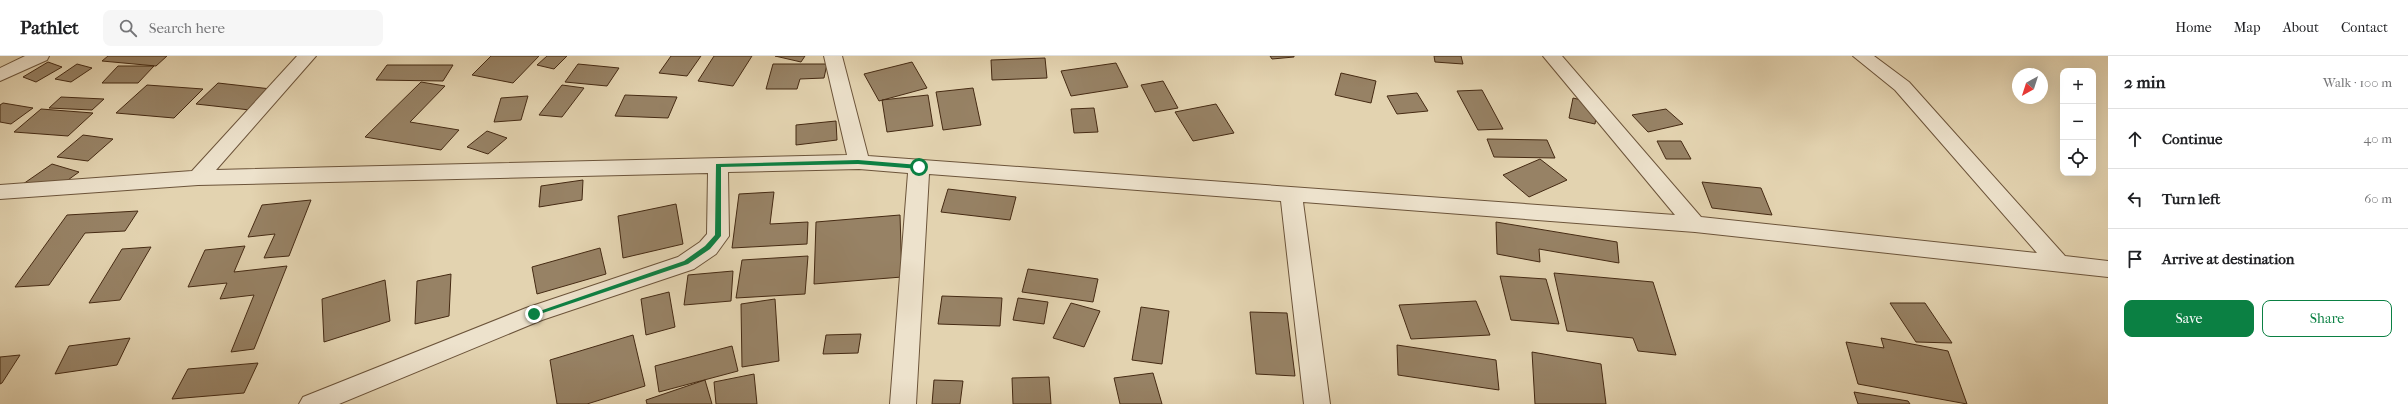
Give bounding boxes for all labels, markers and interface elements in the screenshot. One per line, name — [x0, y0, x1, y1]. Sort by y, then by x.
search box — [103, 10, 383, 46]
text: Pathlet — [20, 17, 79, 39]
icon: search — [117, 17, 139, 39]
text: Search here — [149, 19, 225, 37]
text: Home — [2175, 19, 2212, 36]
text: Map — [2234, 19, 2261, 36]
text: About — [2283, 19, 2319, 36]
text: Contact — [2341, 19, 2388, 36]
north arrow — [2012, 68, 2048, 104]
map controls — [2060, 68, 2096, 176]
button: + — [2060, 68, 2096, 104]
text: 2 min — [2124, 72, 2165, 92]
text: Walk · 100 m — [2323, 75, 2392, 90]
button: − — [2060, 104, 2096, 140]
icon: ahead — [2124, 128, 2146, 150]
text: Continue — [2162, 130, 2222, 148]
text: 40 m — [2364, 131, 2392, 146]
button: locate — [2060, 140, 2096, 176]
route start — [910, 158, 928, 176]
icon: left — [2124, 188, 2146, 210]
text: Turn left — [2162, 190, 2220, 208]
text: 60 m — [2364, 191, 2392, 206]
icon: arrive — [2124, 248, 2146, 270]
text: Arrive at destination — [2162, 250, 2294, 268]
button: Save — [2124, 300, 2254, 337]
button: Share — [2262, 300, 2392, 337]
route end — [525, 305, 543, 323]

